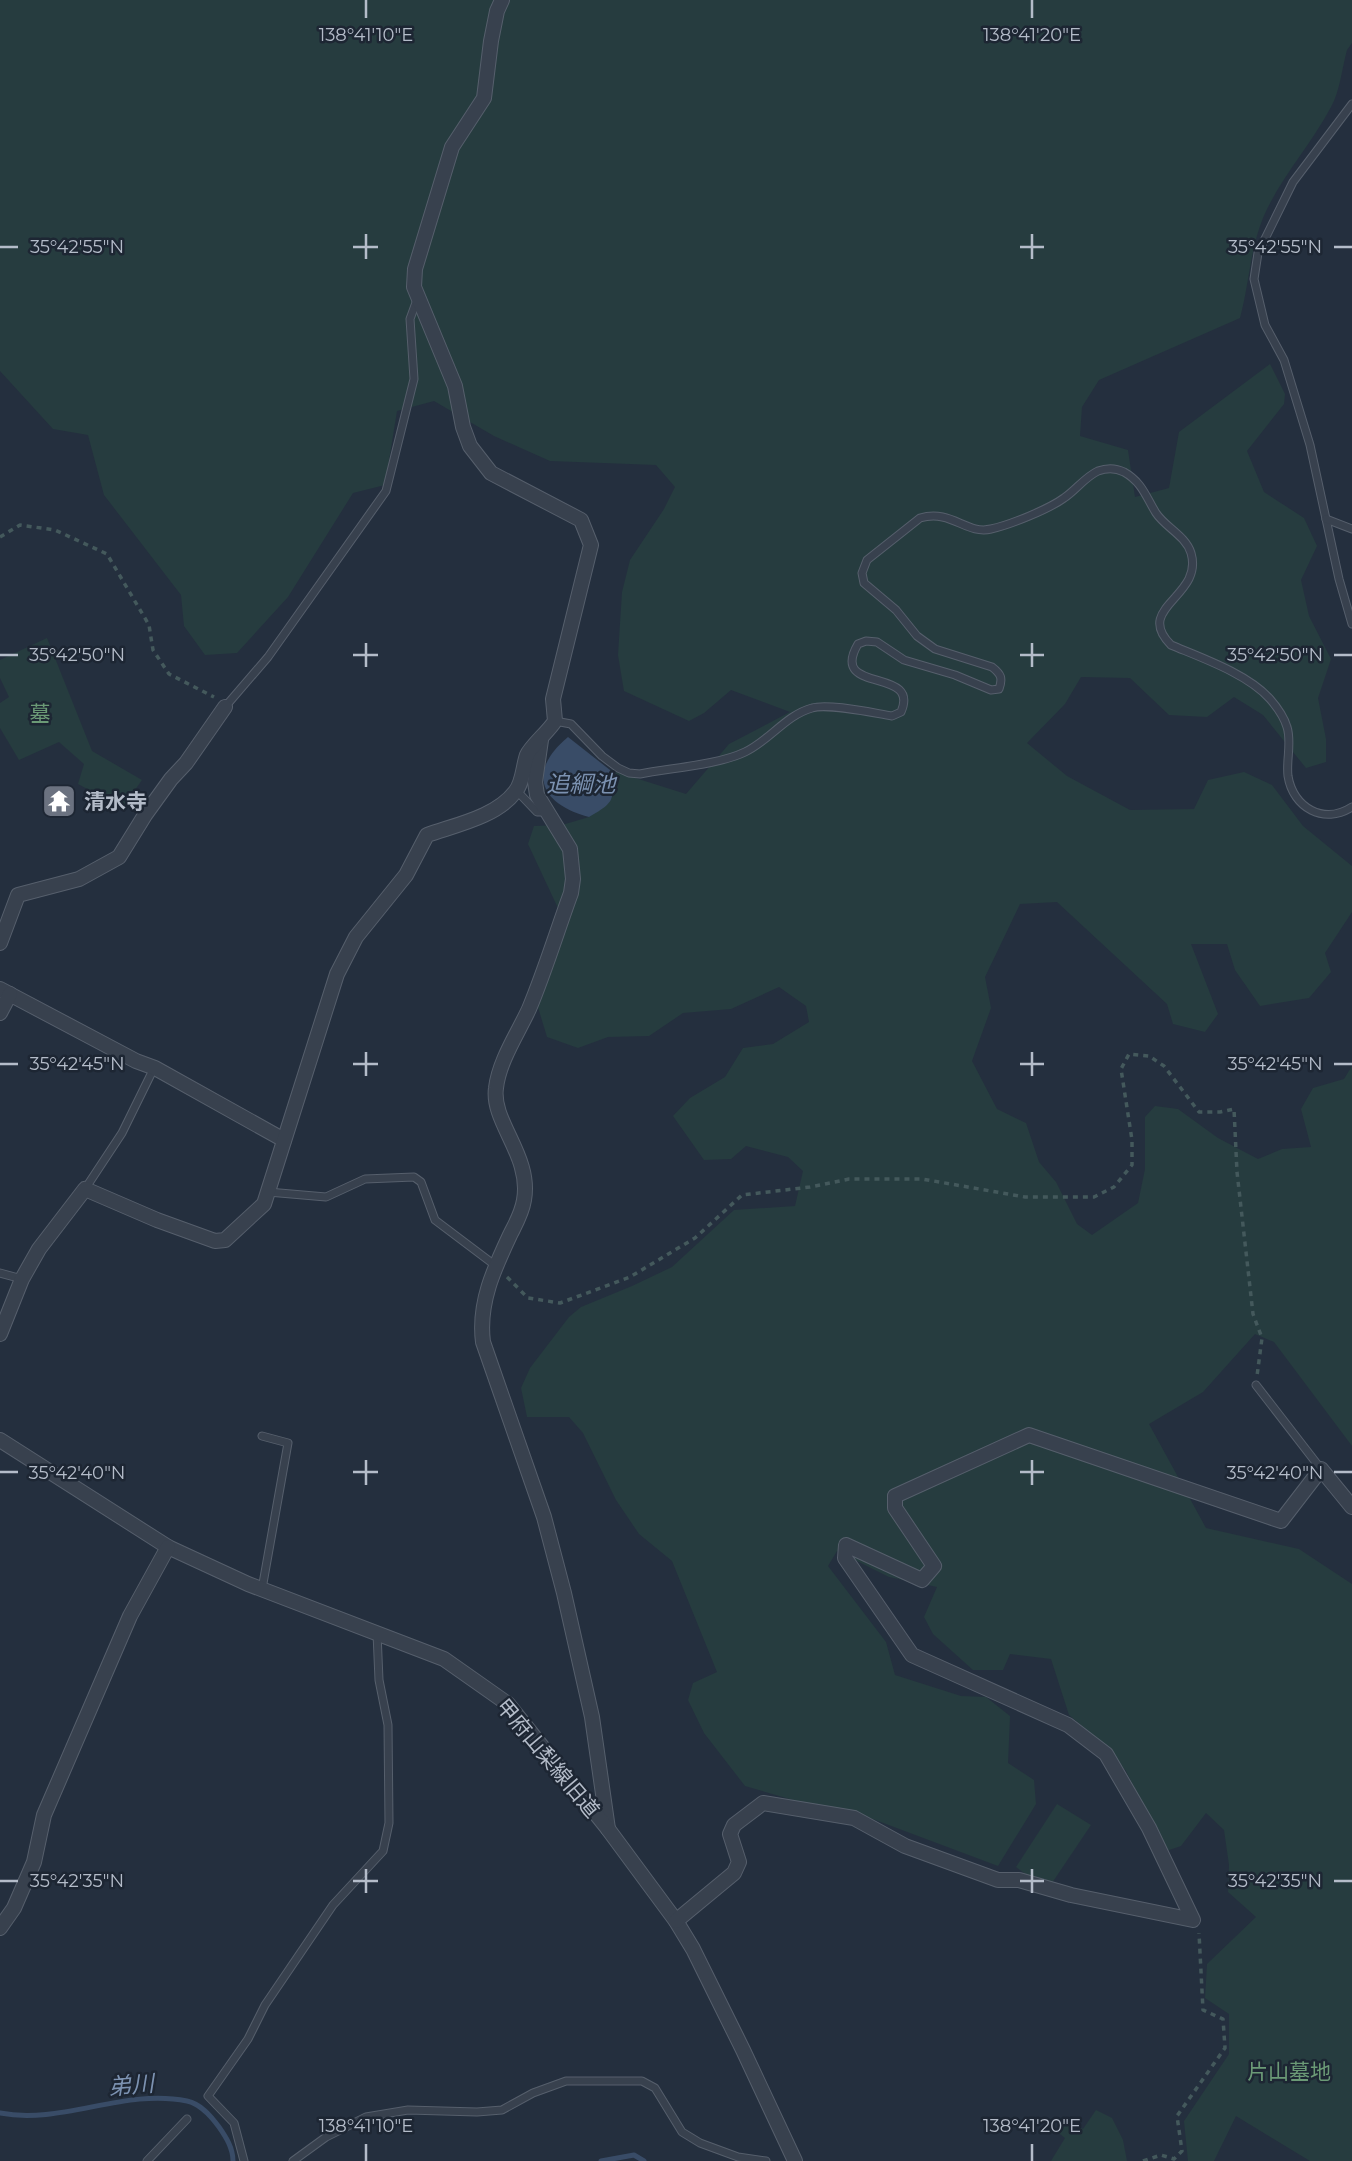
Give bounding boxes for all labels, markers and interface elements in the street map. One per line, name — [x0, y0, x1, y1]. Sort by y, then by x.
text: 138°41'10"E — [319, 24, 413, 46]
text: 138°41'20"E — [983, 24, 1081, 46]
text: 35°42'55"N — [30, 236, 124, 258]
text: 35°42'55"N — [1228, 236, 1322, 258]
text: 35°42'50"N — [29, 644, 125, 666]
text: 35°42'50"N — [1227, 644, 1323, 666]
park label: 墓 — [30, 701, 51, 726]
water label: 追綱池 — [547, 770, 618, 798]
temple icon: 清水寺 — [40, 782, 78, 820]
place label: 清水寺 — [84, 789, 147, 814]
text: 35°42'45"N — [29, 1053, 125, 1075]
text: 35°42'45"N — [1227, 1053, 1323, 1075]
text: 35°42'40"N — [28, 1462, 126, 1484]
text: 35°42'40"N — [1226, 1462, 1324, 1484]
street label: 甲府山梨線旧道 — [491, 1694, 605, 1822]
text: 35°42'35"N — [30, 1870, 124, 1892]
text: 35°42'35"N — [1228, 1870, 1322, 1892]
park label: 片山墓地 — [1247, 2059, 1331, 2084]
water label: 弟川 — [107, 2069, 158, 2101]
text: 138°41'10"E — [319, 2115, 413, 2137]
text: 138°41'20"E — [983, 2115, 1081, 2137]

